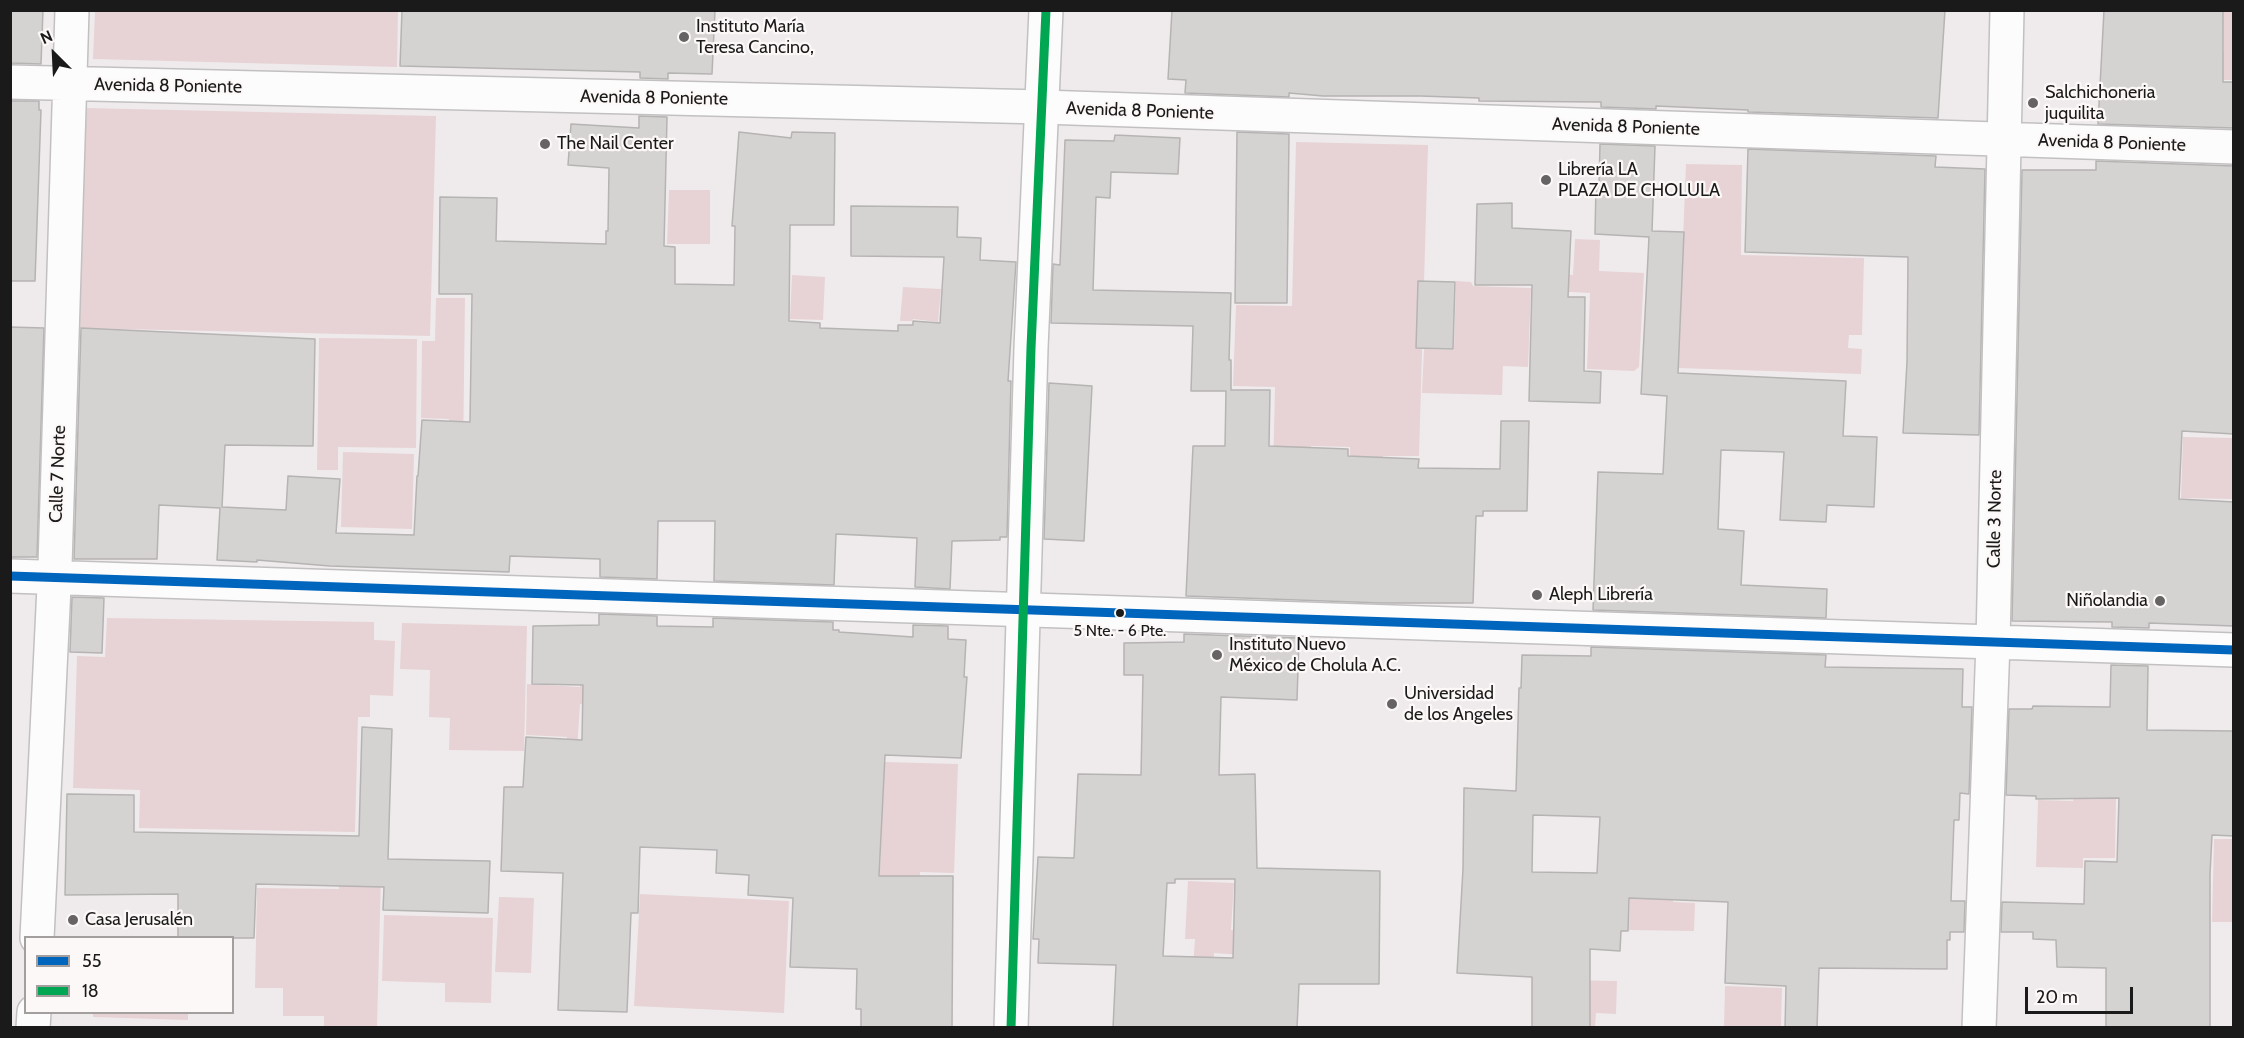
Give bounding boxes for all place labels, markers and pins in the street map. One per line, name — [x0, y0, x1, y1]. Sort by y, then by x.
place label: Instituto María Teresa Cancino, — [696, 16, 814, 58]
marker: Instituto María Teresa Cancino, — [677, 30, 691, 44]
place label: Salchichoneria juquilita — [2045, 82, 2155, 124]
marker: Salchichoneria juquilita — [2026, 96, 2040, 110]
place label: The Nail Center — [557, 133, 674, 155]
marker: The Nail Center — [538, 137, 552, 151]
place label: Librería LA PLAZA DE CHOLULA — [1558, 159, 1720, 201]
marker: Librería LA PLAZA DE CHOLULA — [1539, 173, 1553, 187]
place label: Aleph Librería — [1549, 584, 1653, 606]
marker: Aleph Librería — [1530, 588, 1544, 602]
place label: Niñolandia — [2066, 590, 2148, 612]
marker: Niñolandia — [2153, 594, 2167, 608]
marker: 5 Nte. - 6 Pte. — [1114, 607, 1126, 619]
place label: 5 Nte. - 6 Pte. — [1074, 621, 1166, 641]
place label: Instituto Nuevo México de Cholula A.C. — [1229, 634, 1401, 676]
marker: Instituto Nuevo México de Cholula A.C. — [1210, 648, 1224, 662]
place label: Universidad de los Angeles — [1404, 683, 1513, 726]
marker: Universidad de los Angeles — [1385, 697, 1399, 711]
place label: Casa Jerusalén — [85, 909, 193, 931]
marker: Casa Jerusalén — [66, 913, 80, 927]

